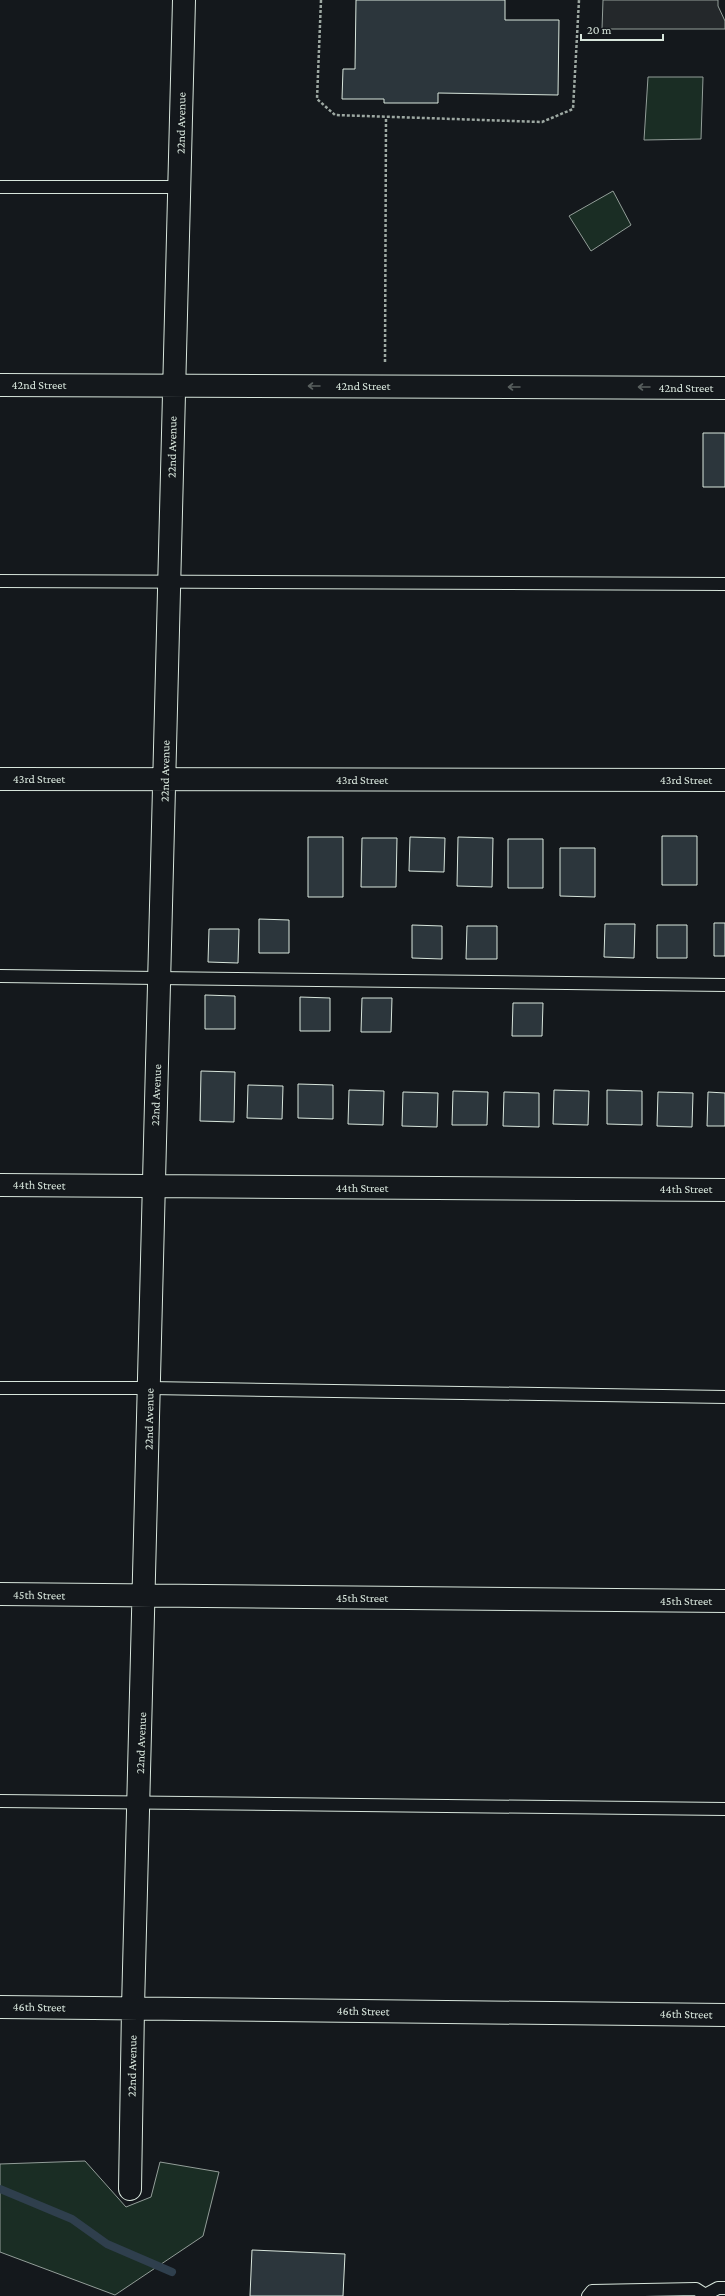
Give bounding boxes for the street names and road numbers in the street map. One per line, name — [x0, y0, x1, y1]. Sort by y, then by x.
street label: 22nd Avenue — [173, 92, 189, 154]
street label: 42nd Street — [12, 378, 67, 392]
street label: 42nd Street — [336, 379, 391, 393]
street label: 42nd Street — [659, 381, 714, 395]
street label: 22nd Avenue — [164, 416, 180, 478]
street label: 22nd Avenue — [157, 740, 173, 802]
street label: 43rd Street — [13, 772, 66, 786]
street label: 43rd Street — [336, 773, 389, 787]
street label: 43rd Street — [660, 773, 713, 787]
street label: 22nd Avenue — [148, 1064, 164, 1126]
street label: 44th Street — [12, 1178, 67, 1192]
street label: 44th Street — [335, 1181, 390, 1195]
street label: 44th Street — [659, 1182, 714, 1196]
street label: 22nd Avenue — [141, 1388, 157, 1450]
street label: 45th Street — [13, 1588, 66, 1602]
street label: 45th Street — [336, 1591, 389, 1605]
street label: 45th Street — [660, 1594, 713, 1608]
street label: 22nd Avenue — [133, 1712, 149, 1774]
street label: 46th Street — [12, 2000, 67, 2014]
street label: 46th Street — [336, 2004, 391, 2018]
street label: 46th Street — [659, 2007, 714, 2021]
street label: 22nd Avenue — [124, 2035, 140, 2097]

